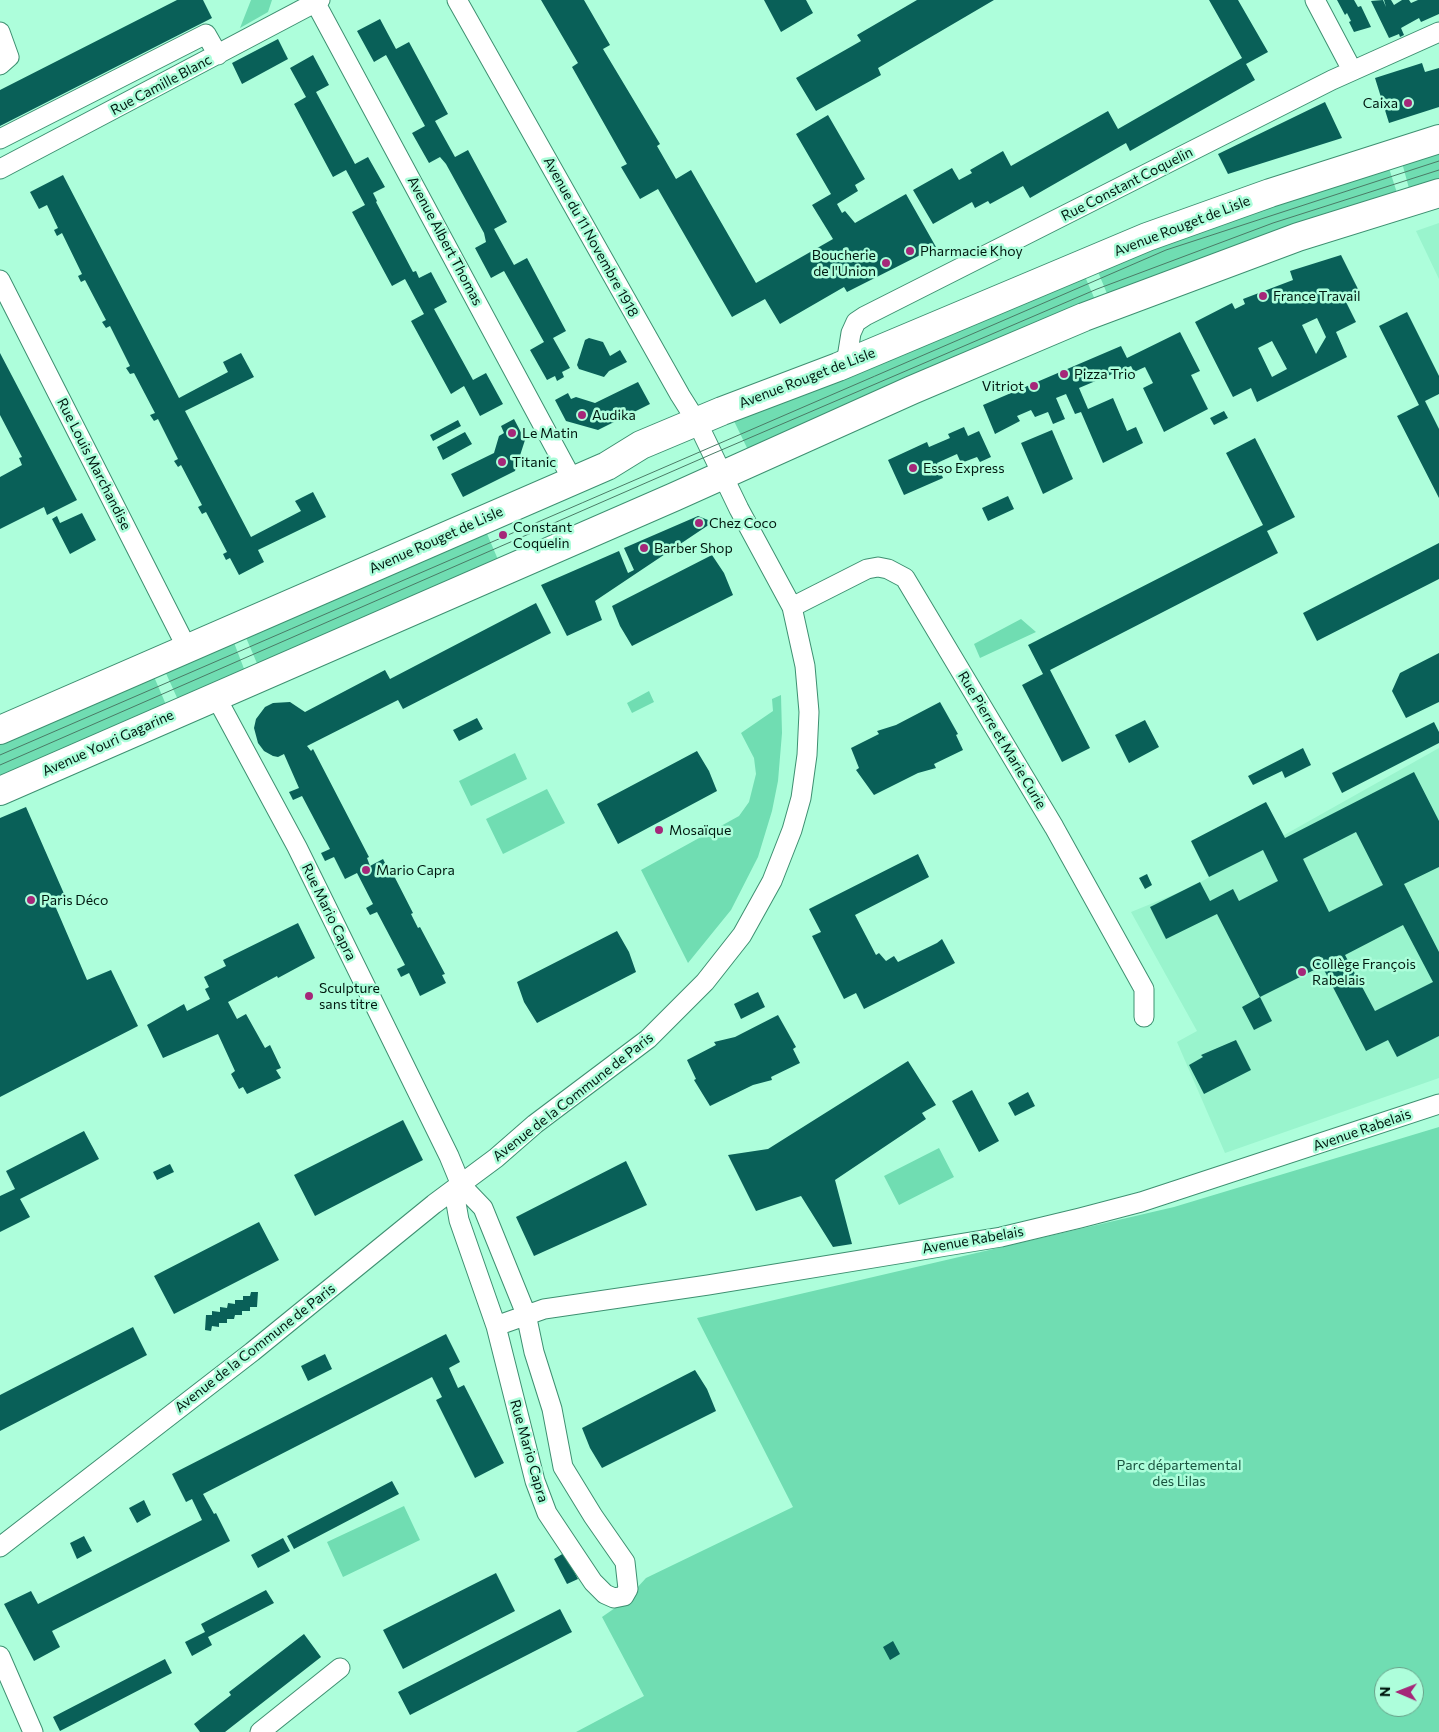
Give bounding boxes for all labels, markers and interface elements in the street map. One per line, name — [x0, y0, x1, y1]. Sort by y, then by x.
street label: Rue Camille Blanc — [108, 51, 214, 119]
place label: Caixa — [1363, 95, 1398, 111]
marker: Caixa — [1402, 97, 1414, 109]
street label: Rue Constant Coquelin — [1058, 143, 1196, 225]
street label: Avenue du 11 Novembre 1918 — [540, 154, 642, 320]
street label: Avenue Albert Thomas — [404, 174, 486, 308]
street label: Avenue Rouget de Lisle — [1111, 192, 1253, 260]
place label: Pharmacie Khoy — [920, 243, 1023, 259]
marker: Pharmacie Khoy — [904, 245, 916, 257]
place label: Boucherie de l'Union — [812, 247, 876, 280]
marker: Boucherie de l'Union — [880, 257, 892, 269]
place label: France Travail — [1273, 288, 1361, 304]
marker: France Travail — [1257, 290, 1269, 302]
street label: Avenue Rouget de Lisle — [736, 344, 878, 412]
place label: Pizza Trio — [1074, 366, 1136, 382]
marker: Pizza Trio — [1058, 368, 1070, 380]
place label: Vitriot — [982, 378, 1024, 394]
marker: Vitriot — [1028, 380, 1040, 392]
street label: Rue Louis Marchandise — [53, 395, 135, 533]
place label: Audika — [592, 407, 636, 423]
marker: Audika — [576, 409, 588, 421]
place label: Le Matin — [522, 425, 578, 441]
marker: Le Matin — [506, 427, 518, 439]
place label: Titanic — [512, 454, 556, 470]
marker: Titanic — [496, 456, 508, 468]
place label: Esso Express — [923, 460, 1005, 476]
marker: Esso Express — [907, 462, 919, 474]
street label: Avenue Rouget de Lisle — [366, 503, 506, 577]
place label: Chez Coco — [709, 515, 777, 531]
marker: Chez Coco — [693, 517, 705, 529]
place label: Constant Coquelin — [513, 519, 572, 552]
marker: Constant Coquelin — [497, 529, 509, 541]
place label: Barber Shop — [654, 540, 733, 556]
marker: Barber Shop — [638, 542, 650, 554]
street label: Rue Pierre et Marie Curie — [954, 668, 1050, 812]
street label: Avenue Youri Gagarine — [40, 706, 176, 780]
place label: Mosaïque — [669, 822, 731, 838]
marker: Mosaïque — [653, 824, 665, 836]
street label: Rue Mario Capra — [298, 861, 360, 963]
place label: Mario Capra — [376, 862, 455, 878]
marker: Mario Capra — [360, 864, 372, 876]
place label: Paris Déco — [41, 892, 108, 908]
marker: Paris Déco — [25, 894, 37, 906]
place label: Collège François Rabelais — [1312, 956, 1416, 989]
marker: Collège François Rabelais — [1296, 966, 1308, 978]
place label: Sculpture sans titre — [319, 980, 380, 1012]
marker: Sculpture sans titre — [303, 990, 315, 1002]
street label: Avenue de la Commune de Paris — [489, 1029, 657, 1165]
street label: Avenue Rabelais — [1311, 1105, 1413, 1155]
street label: Avenue Rabelais — [921, 1223, 1025, 1257]
street label: Avenue de la Commune de Paris — [171, 1280, 339, 1416]
street label: Rue Mario Capra — [506, 1398, 552, 1504]
park label: Parc départemental des Lilas — [1117, 1457, 1241, 1490]
north arrow — [1374, 1667, 1424, 1717]
text: N — [1376, 1686, 1393, 1697]

